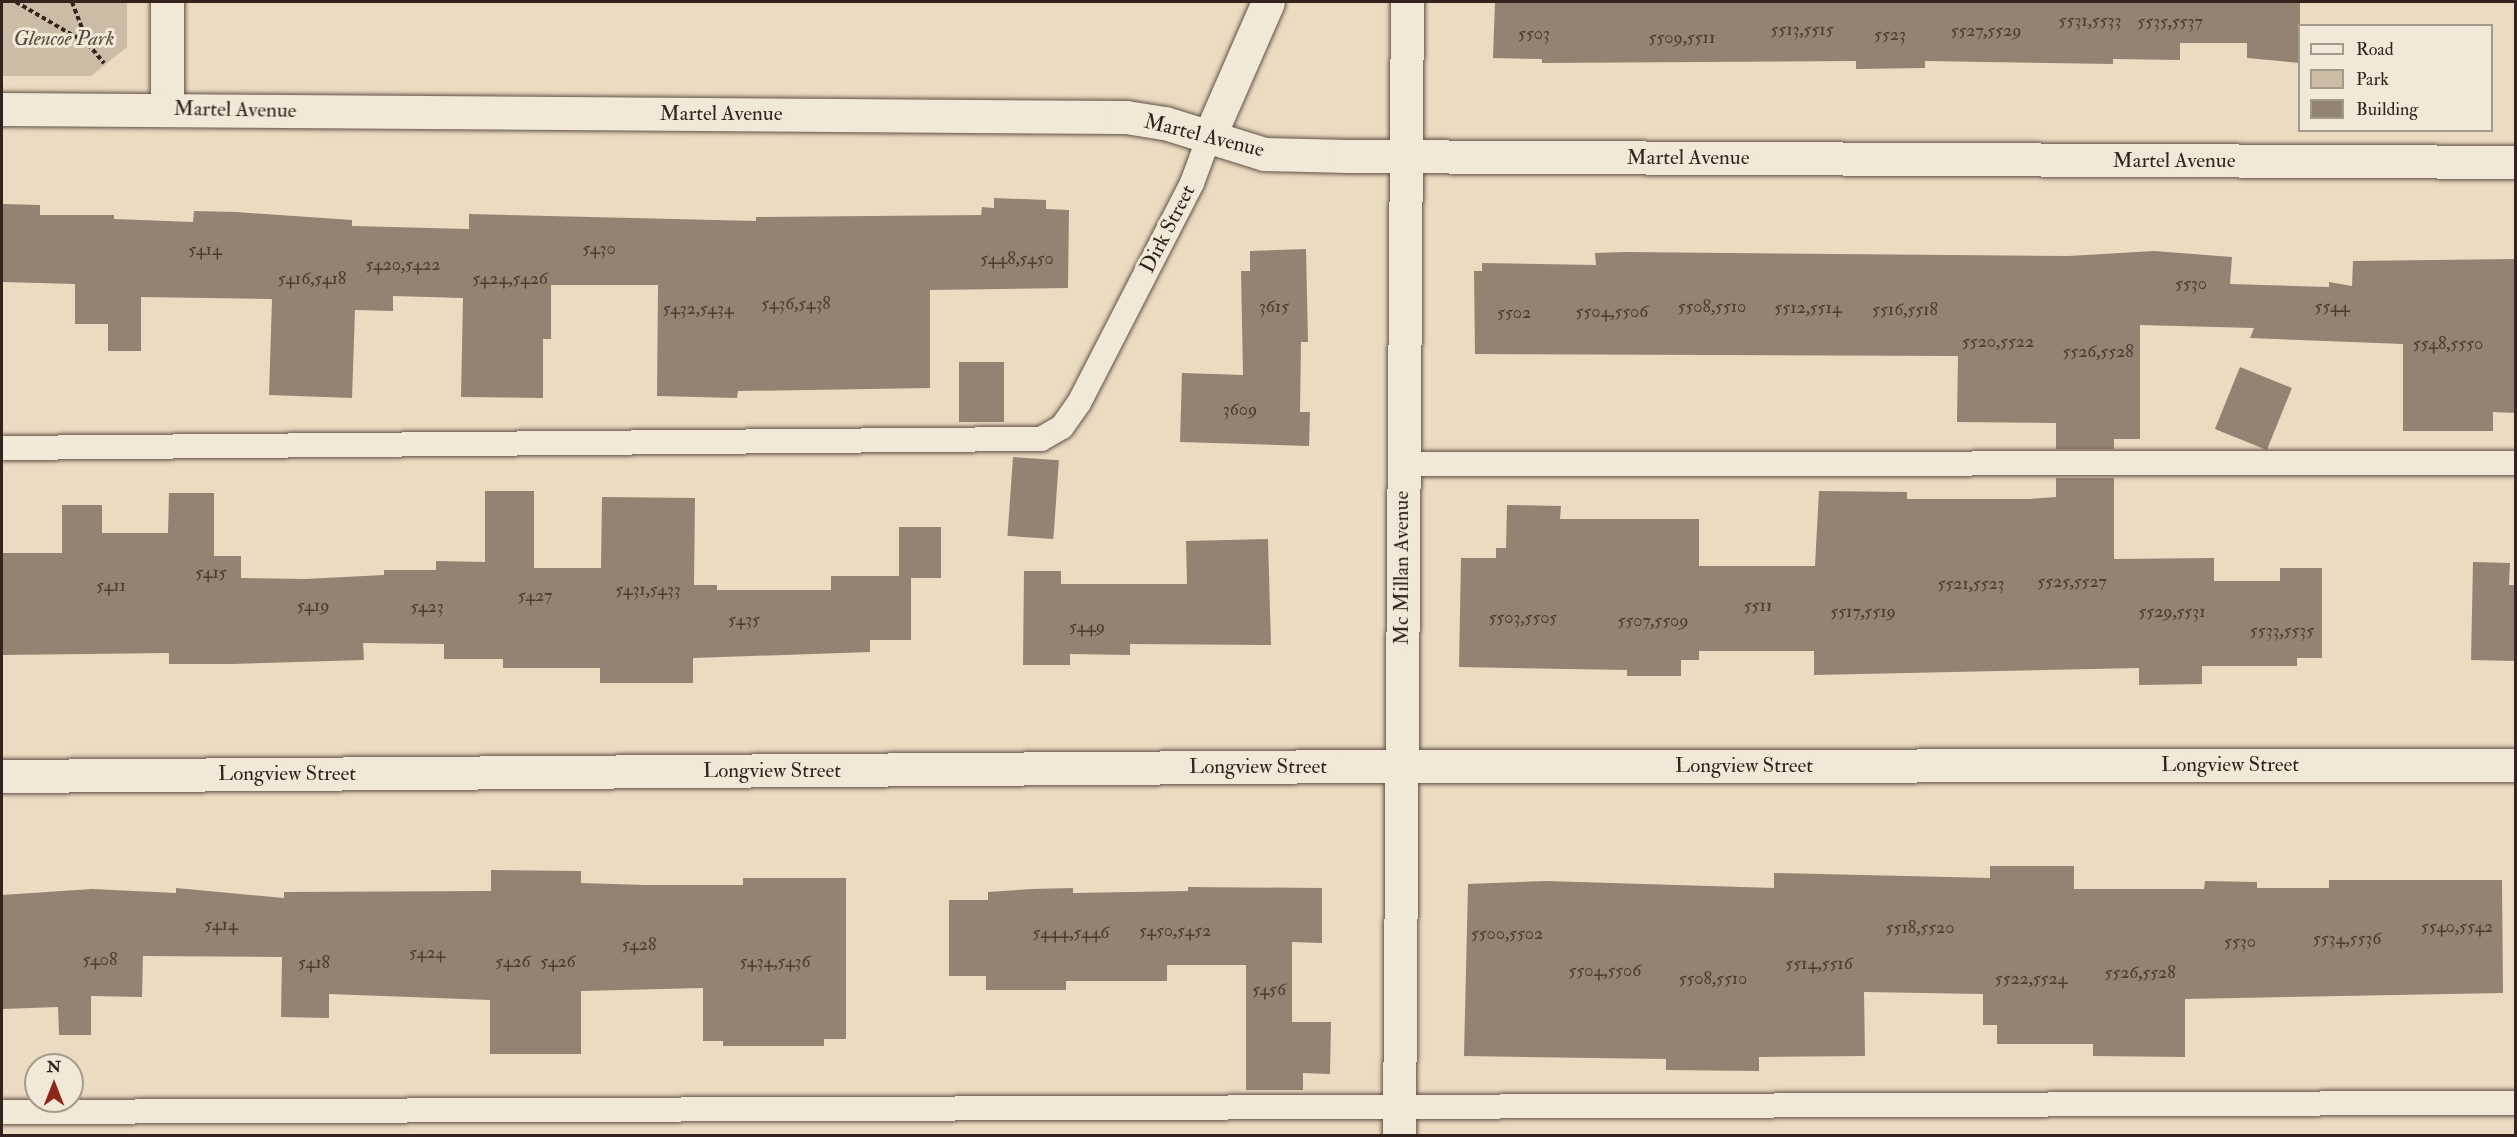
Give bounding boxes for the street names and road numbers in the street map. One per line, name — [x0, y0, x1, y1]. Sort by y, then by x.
street label: Martel Avenue — [173, 96, 297, 124]
street label: Martel Avenue — [660, 101, 782, 127]
street label: Martel Avenue — [1141, 109, 1267, 163]
street label: Martel Avenue — [1627, 145, 1749, 171]
street label: Martel Avenue — [2113, 148, 2235, 174]
street label: Dirk Street — [1135, 181, 1201, 277]
street label: Mc Millan Avenue — [1389, 491, 1415, 645]
street label: Longview Street — [2161, 752, 2299, 778]
street label: Longview Street — [1675, 753, 1813, 779]
street label: Longview Street — [1189, 754, 1327, 780]
street label: Longview Street — [703, 758, 841, 784]
street label: Longview Street — [218, 761, 356, 787]

